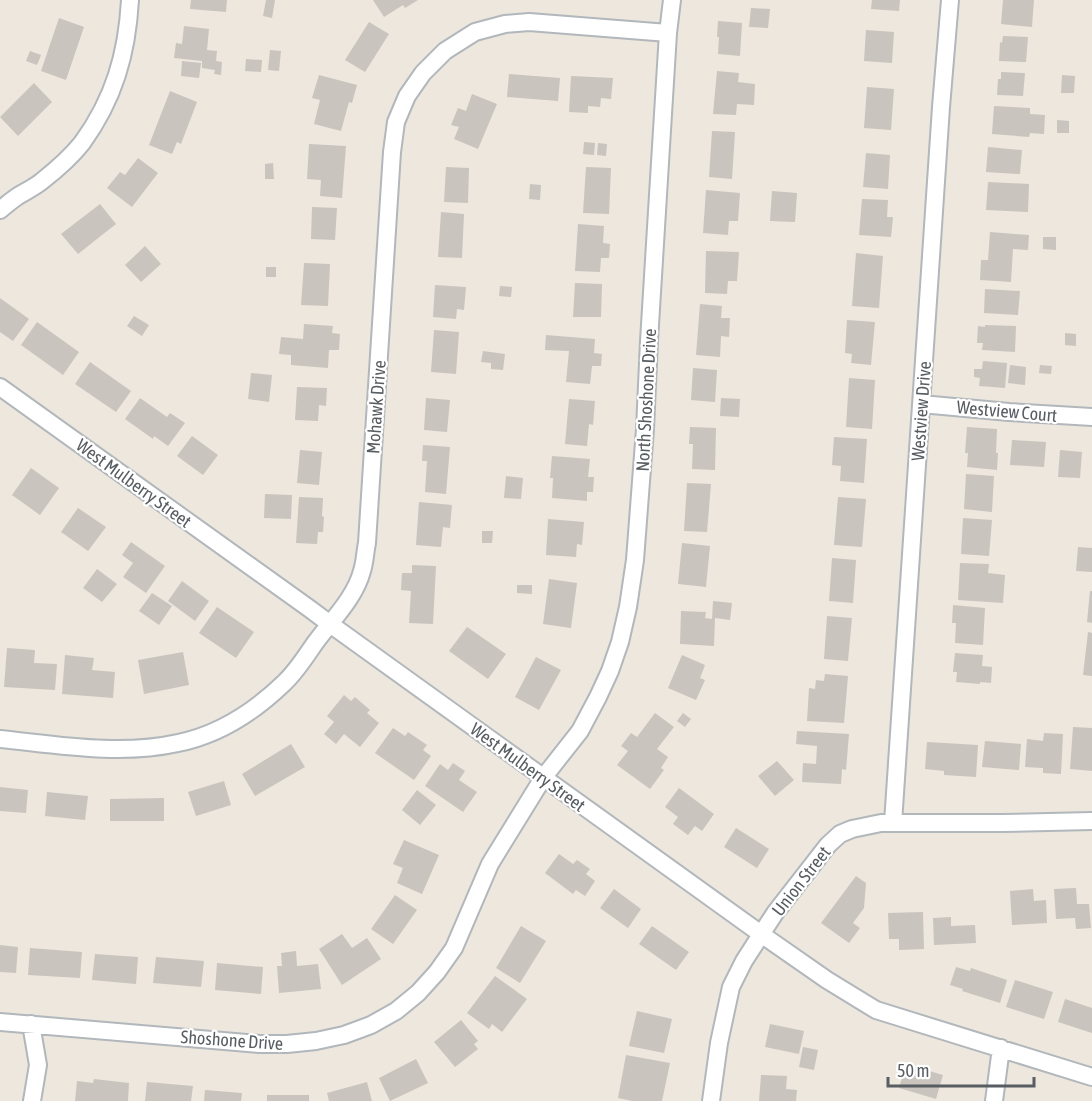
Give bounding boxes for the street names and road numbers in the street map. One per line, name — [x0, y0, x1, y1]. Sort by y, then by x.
street label: North Shoshone Drive — [632, 328, 660, 472]
street label: Mohawk Drive — [362, 360, 390, 454]
street label: Westview Drive — [907, 360, 935, 462]
street label: Westview Court — [956, 396, 1058, 426]
street label: West Mulberry Street — [72, 434, 196, 532]
street label: West Mulberry Street — [466, 718, 590, 816]
street label: Union Street — [767, 842, 835, 920]
street label: Shoshone Drive — [180, 1026, 284, 1054]

